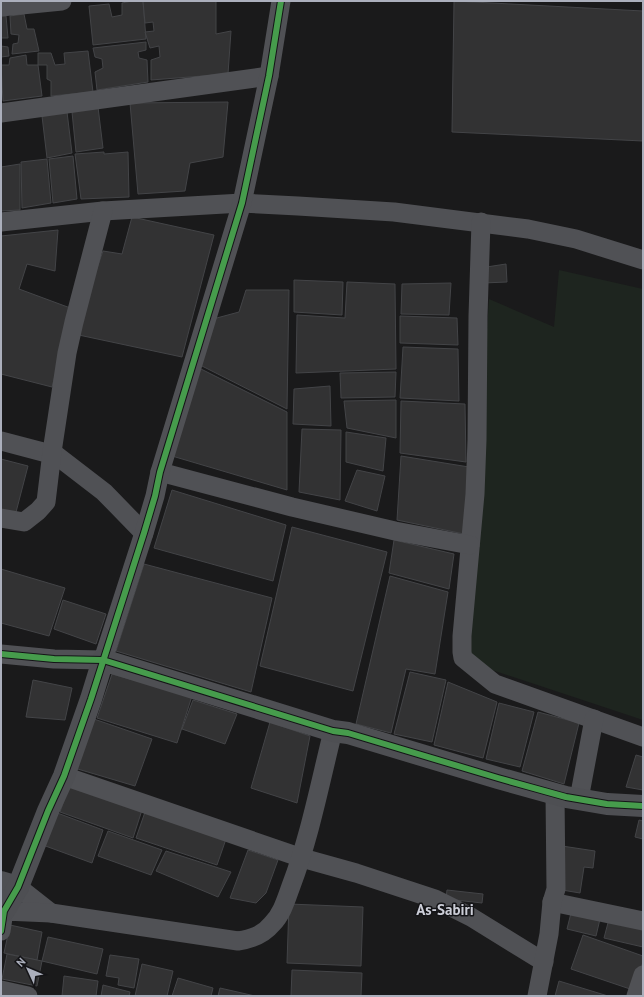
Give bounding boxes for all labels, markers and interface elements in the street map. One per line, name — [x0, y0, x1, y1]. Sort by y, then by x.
district label: As-Sabiri — [416, 900, 474, 919]
north arrow — [8, 949, 48, 989]
text: N — [13, 955, 28, 970]

